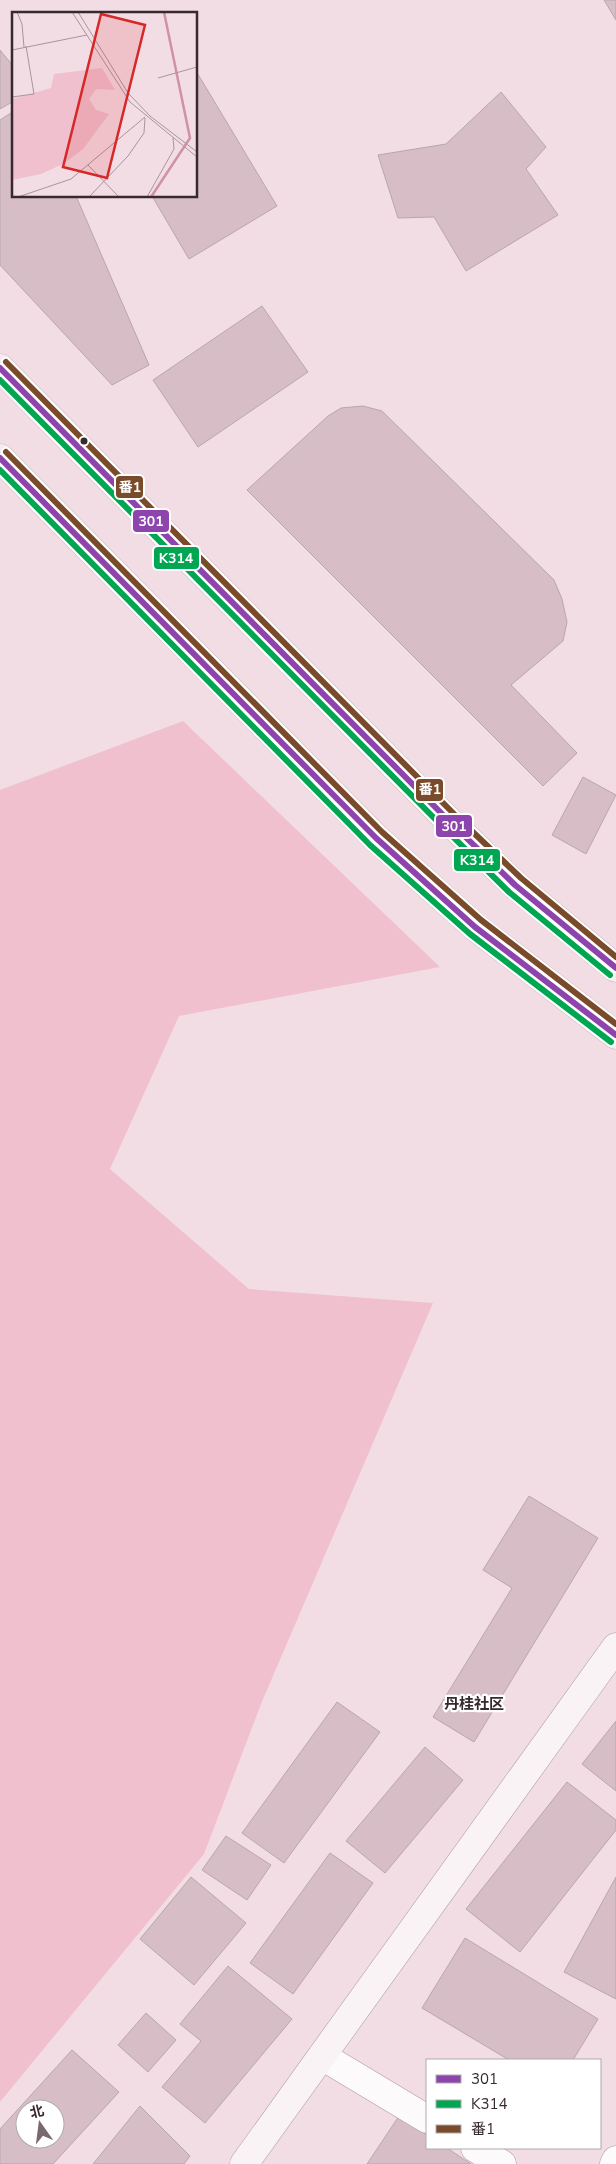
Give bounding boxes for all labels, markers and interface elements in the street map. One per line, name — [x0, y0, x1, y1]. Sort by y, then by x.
inset map — [12, 12, 198, 198]
unlabelled marker — [79, 436, 89, 446]
line badge: 番1 — [115, 475, 144, 499]
text: 番1 — [119, 478, 141, 497]
line badge: 301 — [132, 509, 170, 533]
text: 301 — [138, 512, 164, 531]
line badge: K314 — [153, 546, 200, 570]
text: K314 — [159, 549, 194, 568]
line badge: 番1 — [415, 778, 444, 802]
text: 番1 — [419, 780, 441, 799]
line badge: 301 — [435, 814, 473, 838]
text: 301 — [441, 817, 467, 836]
line badge: K314 — [453, 848, 501, 872]
text: K314 — [460, 851, 495, 870]
district label: 丹桂社区 — [444, 1694, 504, 1714]
legend — [426, 2059, 601, 2149]
text: 301 — [471, 2069, 498, 2089]
text: K314 — [471, 2094, 507, 2114]
north arrow — [15, 2099, 65, 2149]
text: 北 — [28, 2101, 46, 2123]
text: 番1 — [471, 2119, 495, 2139]

